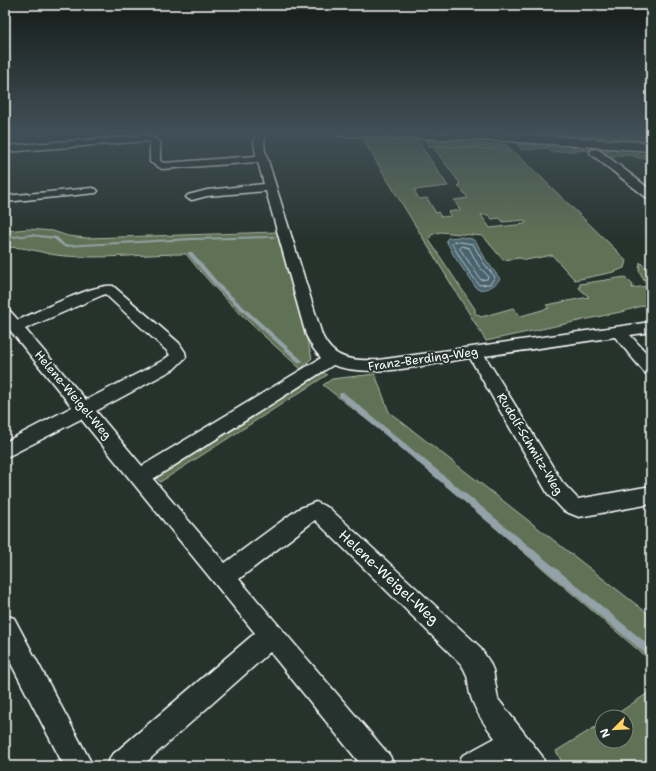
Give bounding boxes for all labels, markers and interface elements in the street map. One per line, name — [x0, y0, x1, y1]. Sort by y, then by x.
street label: Franz-Berding-Weg — [367, 343, 479, 375]
street label: Helene-Weigel-Weg — [31, 347, 115, 443]
street label: Rudolf-Schmitz-Weg — [493, 390, 567, 498]
street label: Helene-Weigel-Weg — [335, 526, 443, 628]
north arrow — [594, 709, 634, 749]
text: N — [597, 726, 614, 740]

